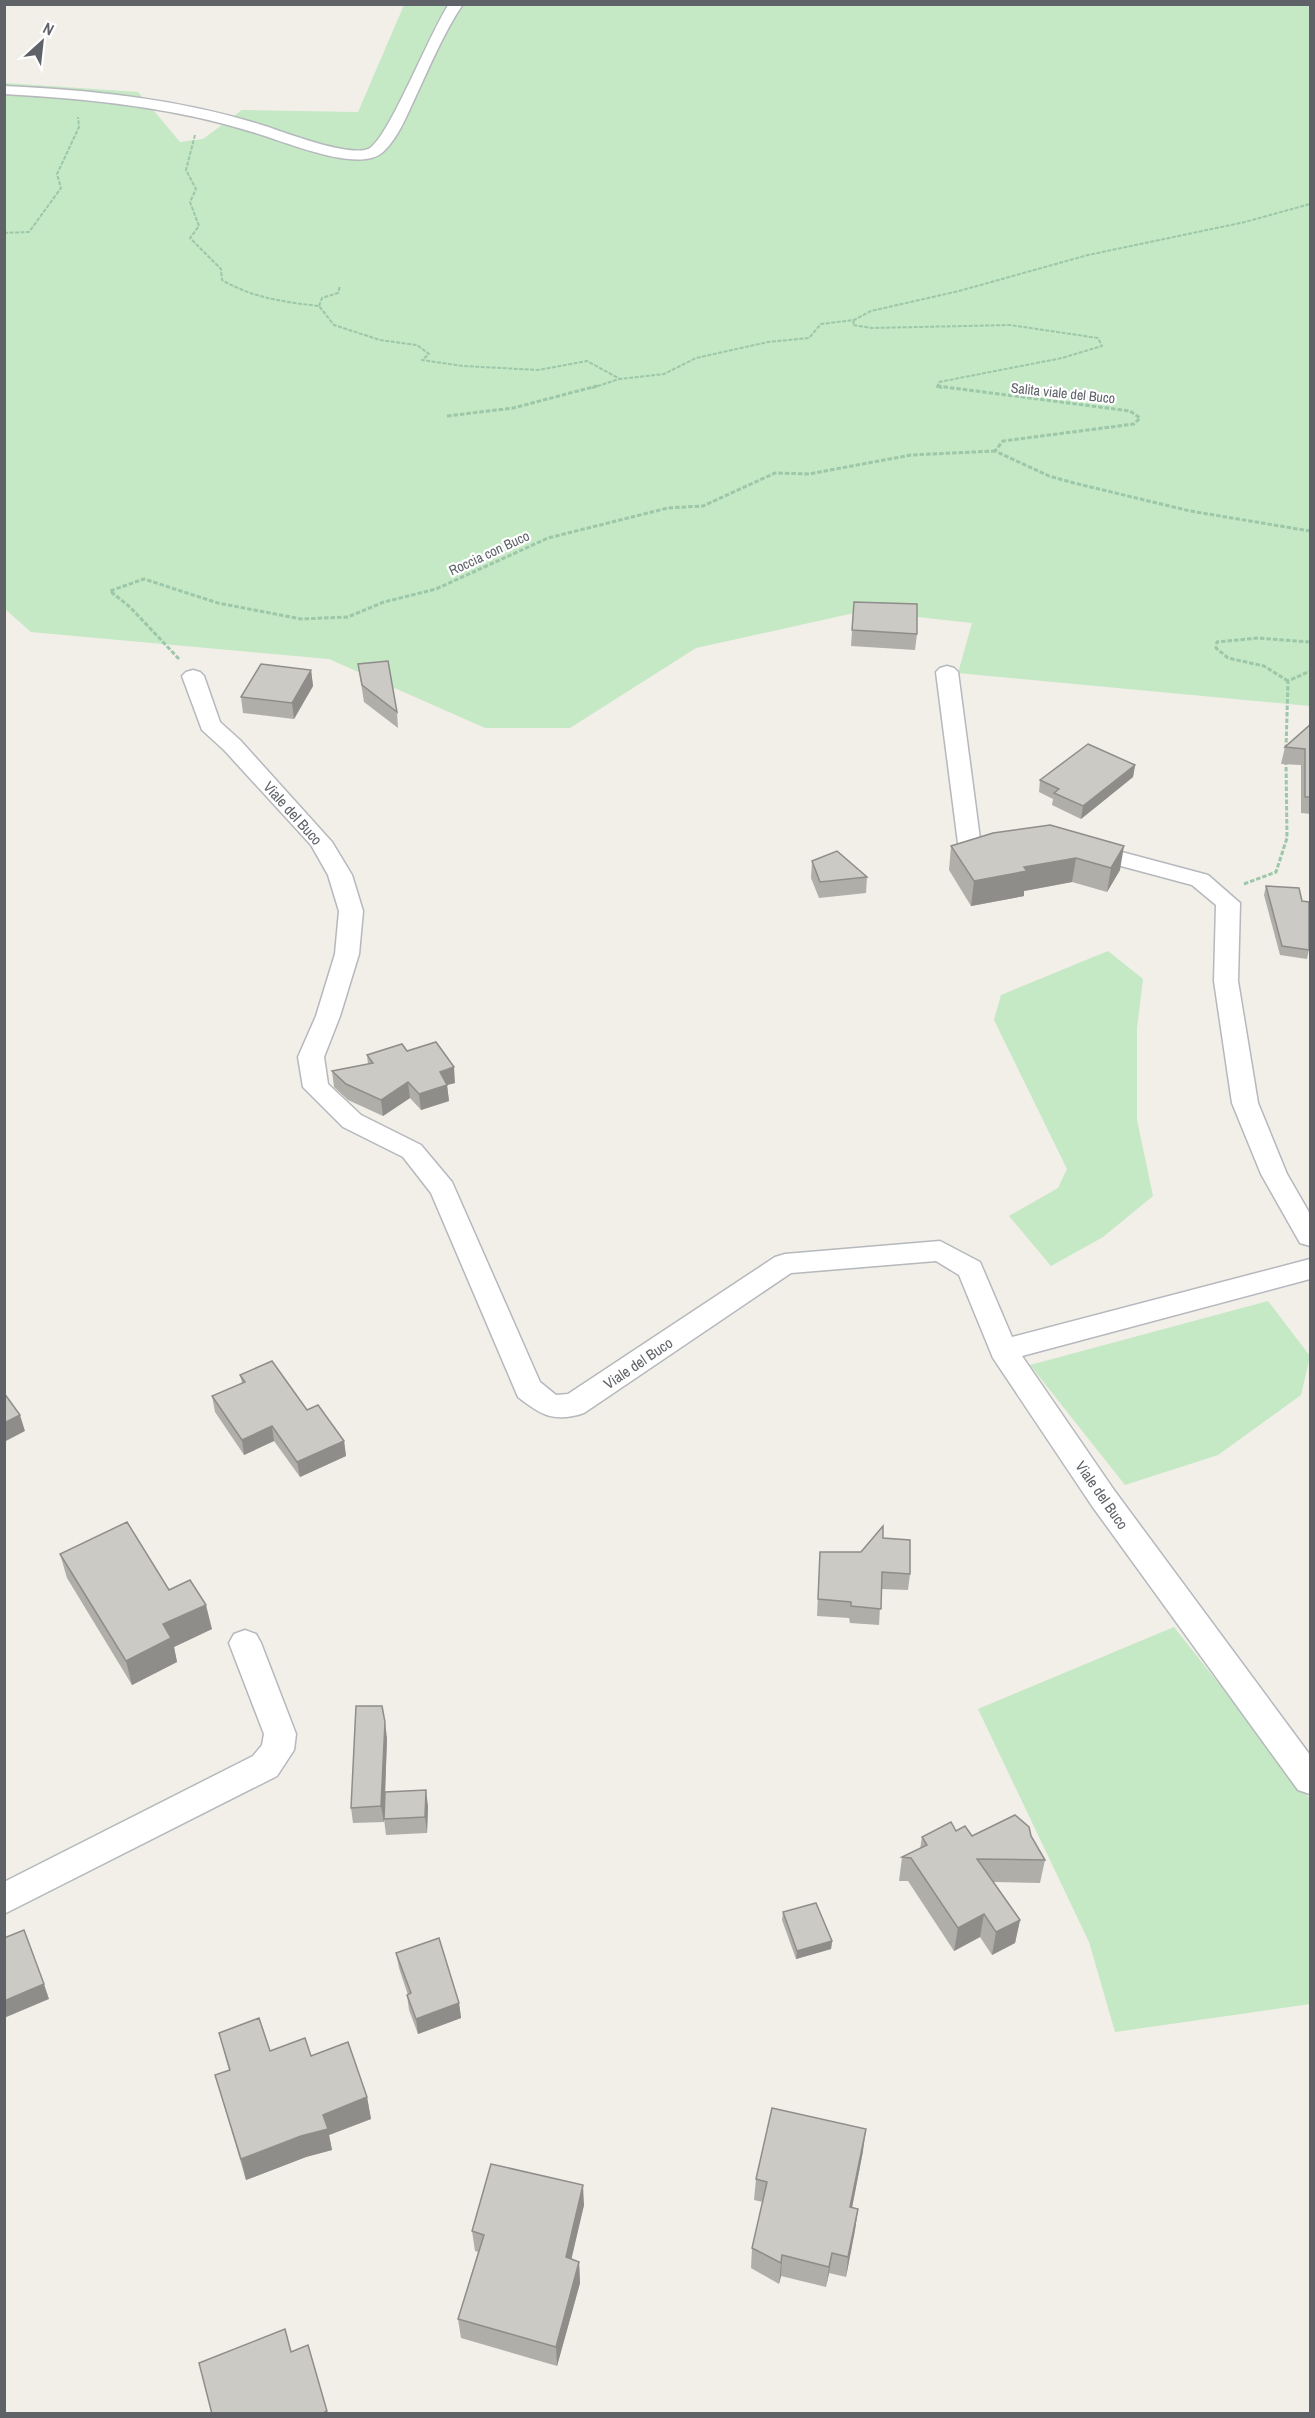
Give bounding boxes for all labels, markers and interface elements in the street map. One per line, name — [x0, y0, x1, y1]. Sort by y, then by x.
north arrow — [12, 12, 72, 72]
text: N — [40, 17, 58, 41]
street label: Salita viale del Buco — [1010, 379, 1116, 407]
street label: Roccia con Buco — [446, 527, 532, 579]
street label: Viale del Buco — [259, 777, 327, 850]
street label: Viale del Buco — [599, 1332, 677, 1394]
street label: Viale del Buco — [1071, 1457, 1133, 1534]

